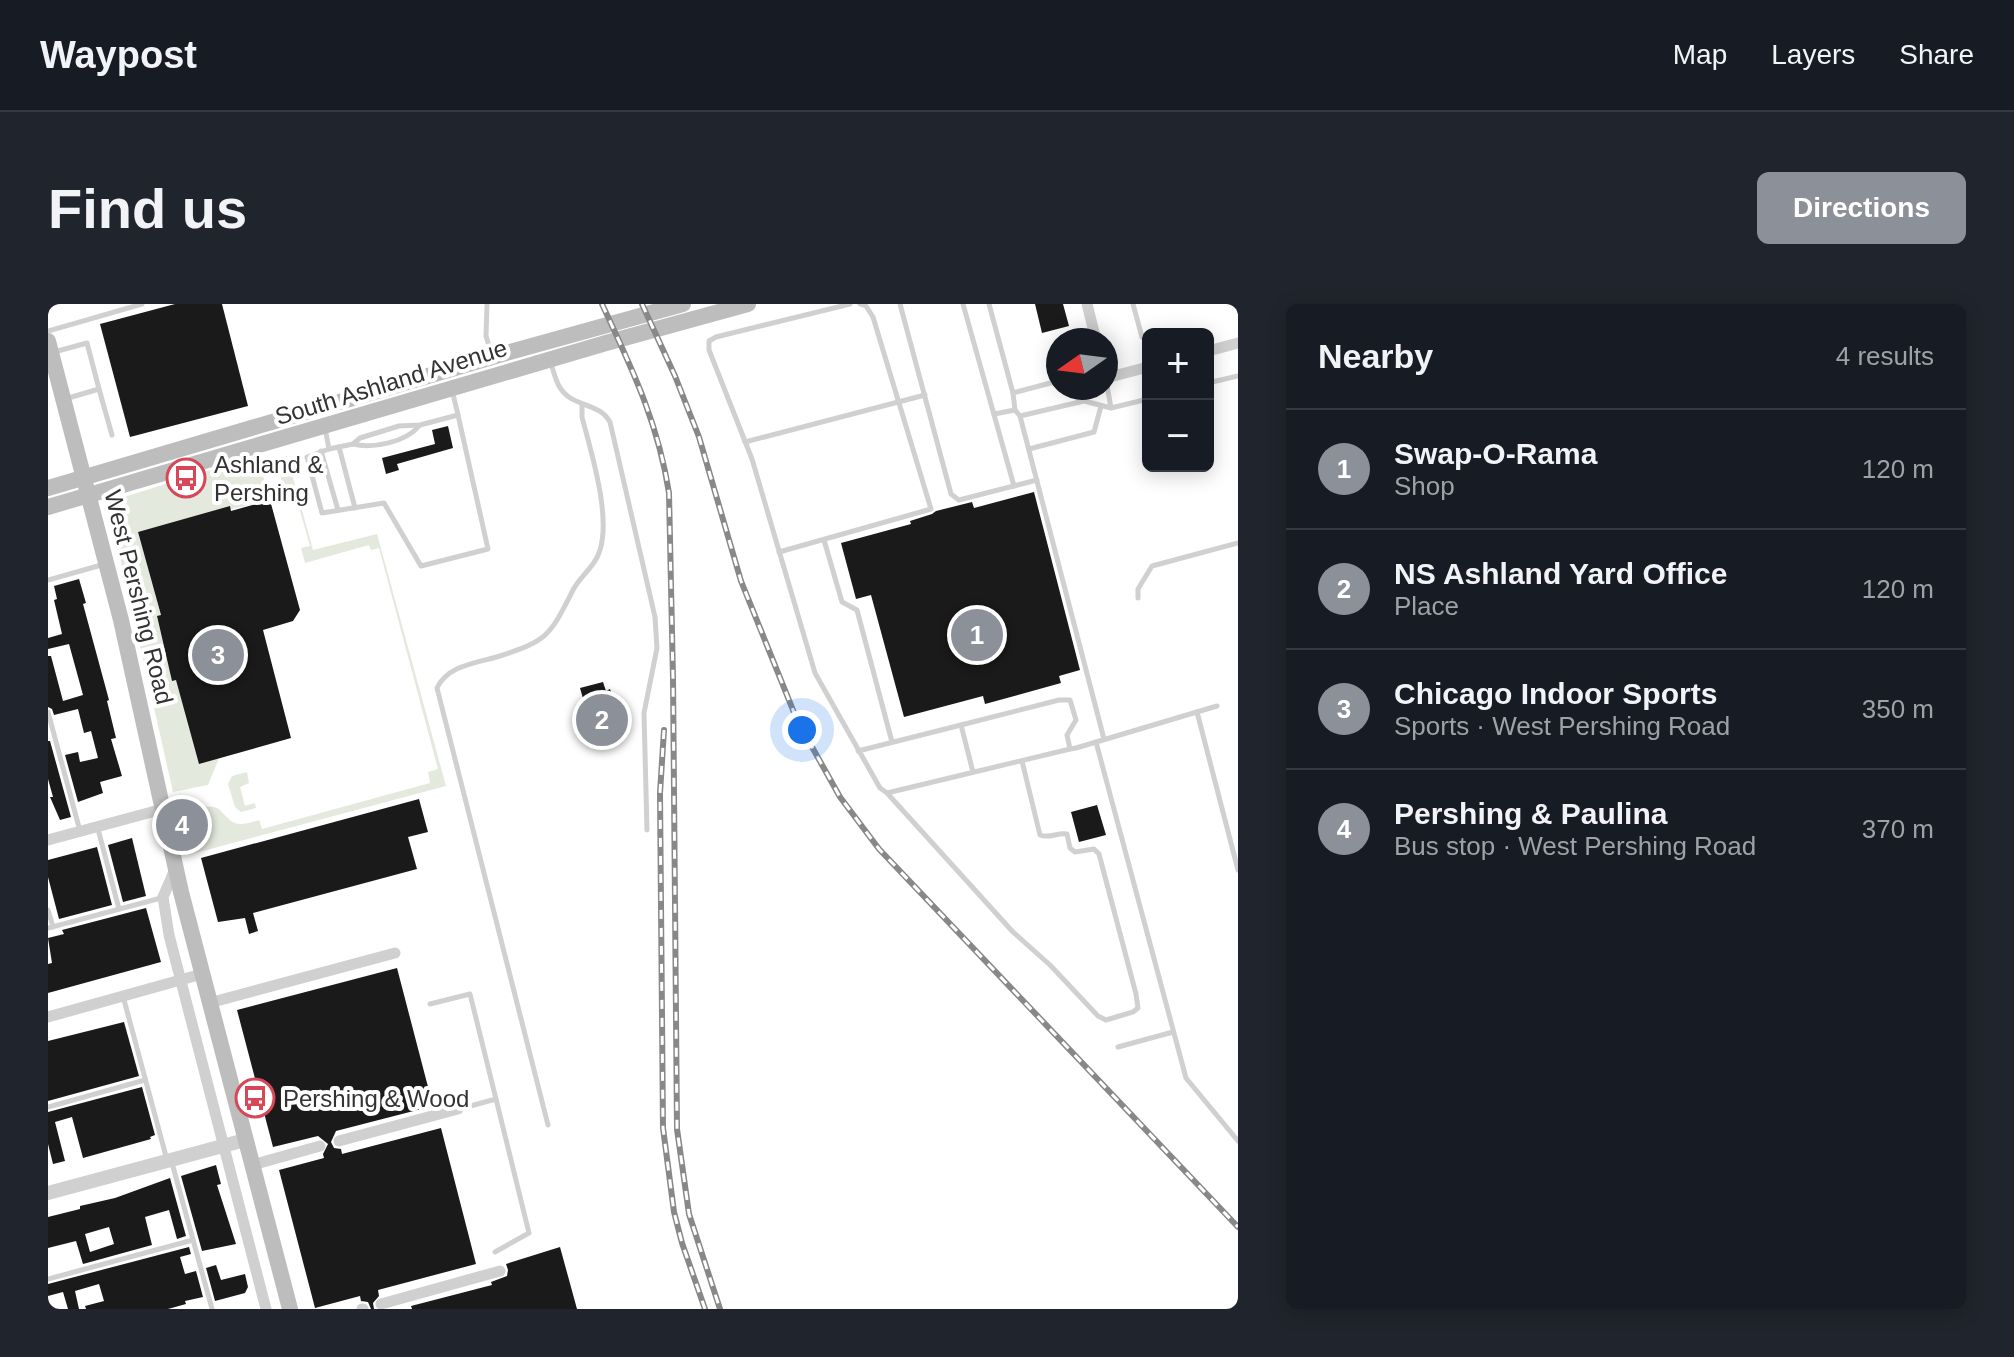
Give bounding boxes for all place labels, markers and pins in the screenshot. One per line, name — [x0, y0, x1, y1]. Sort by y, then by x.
place label: Ashland & Pershing — [214, 451, 323, 506]
bus stop icon: Ashland & Pershing — [165, 457, 207, 499]
pin: 1 — [951, 605, 1003, 665]
pin: 3 — [192, 625, 244, 685]
pin: 2 — [576, 690, 628, 750]
pin: 4 — [156, 795, 208, 855]
bus stop icon: Pershing & Wood — [234, 1077, 276, 1119]
place label: Pershing & Wood — [283, 1085, 469, 1112]

